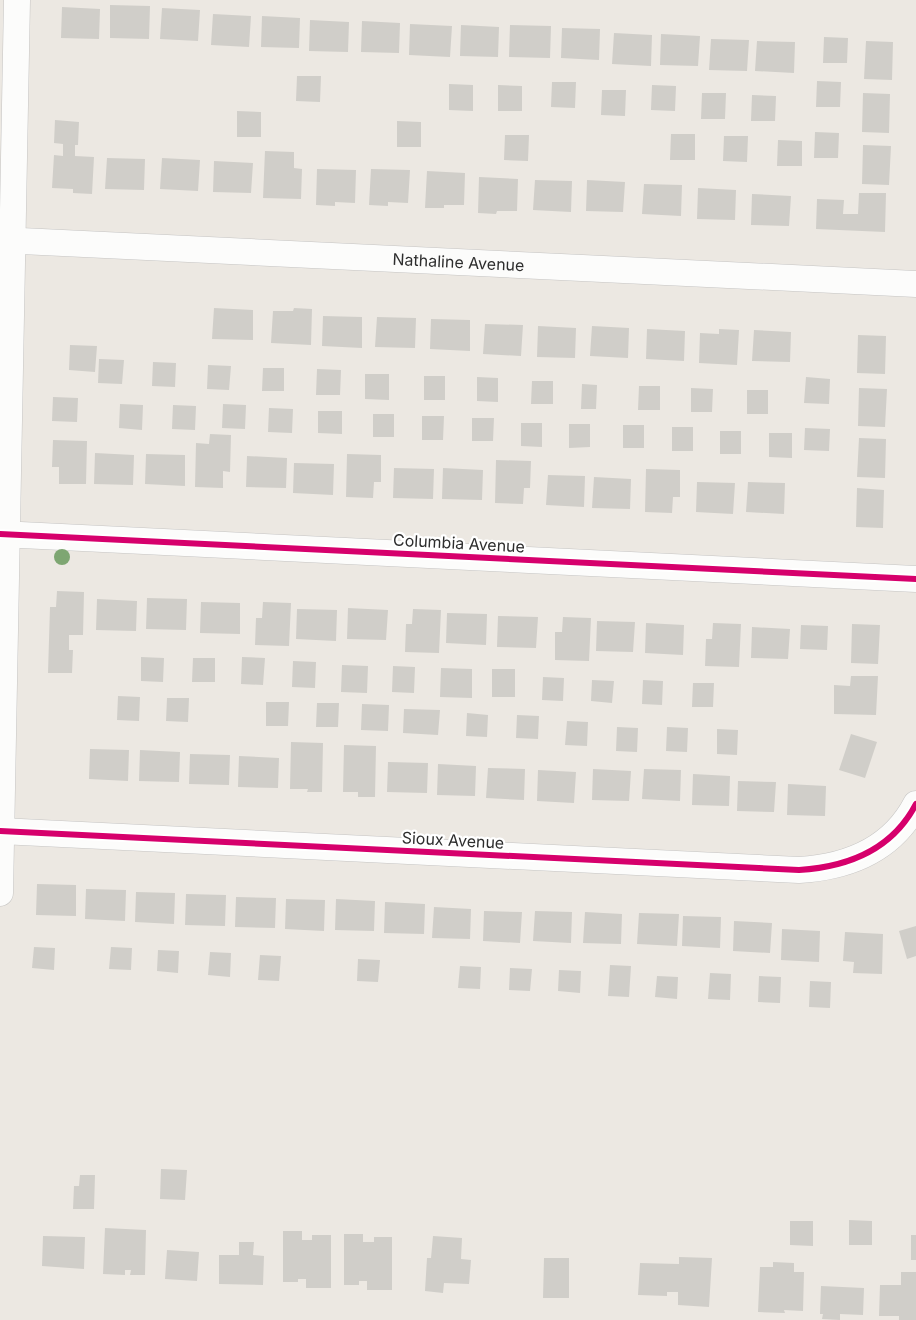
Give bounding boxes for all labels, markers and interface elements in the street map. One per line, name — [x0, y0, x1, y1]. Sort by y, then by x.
street label: Nathaline Avenue — [392, 249, 525, 275]
street label: Columbia Avenue — [393, 530, 525, 556]
street label: Sioux Avenue — [401, 827, 505, 853]

